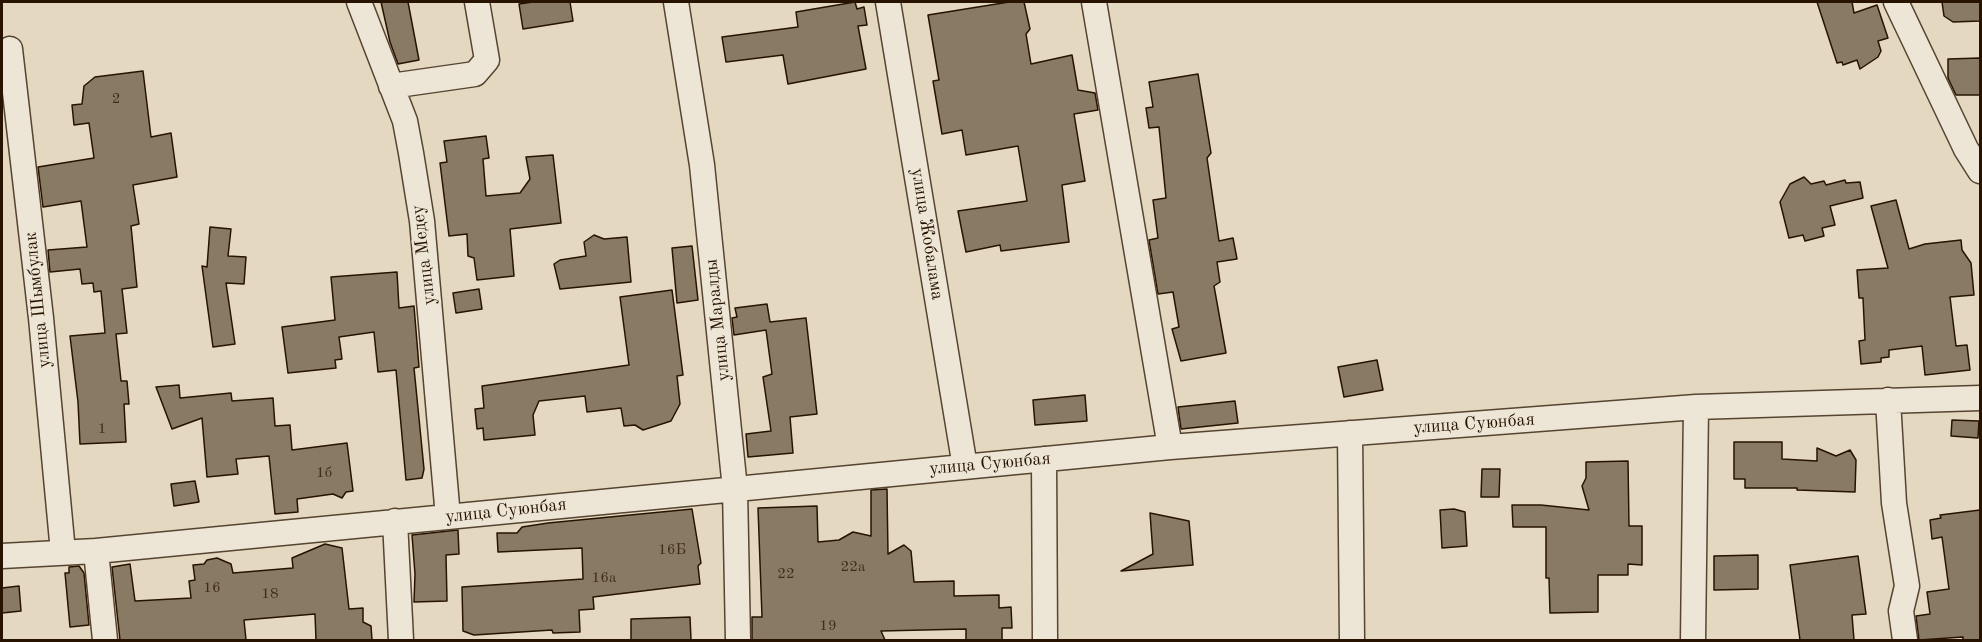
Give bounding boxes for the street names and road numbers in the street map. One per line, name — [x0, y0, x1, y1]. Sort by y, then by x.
street label: улица Жобалама — [906, 167, 948, 301]
street label: улица Медеу — [407, 204, 441, 306]
street label: улица Шымбулак — [20, 231, 56, 369]
street label: улица Маралды — [701, 258, 735, 382]
street label: улица Суюнбая — [1413, 409, 1535, 439]
street label: улица Суюнбая — [928, 448, 1052, 480]
street label: улица Суюнбая — [444, 494, 568, 528]

